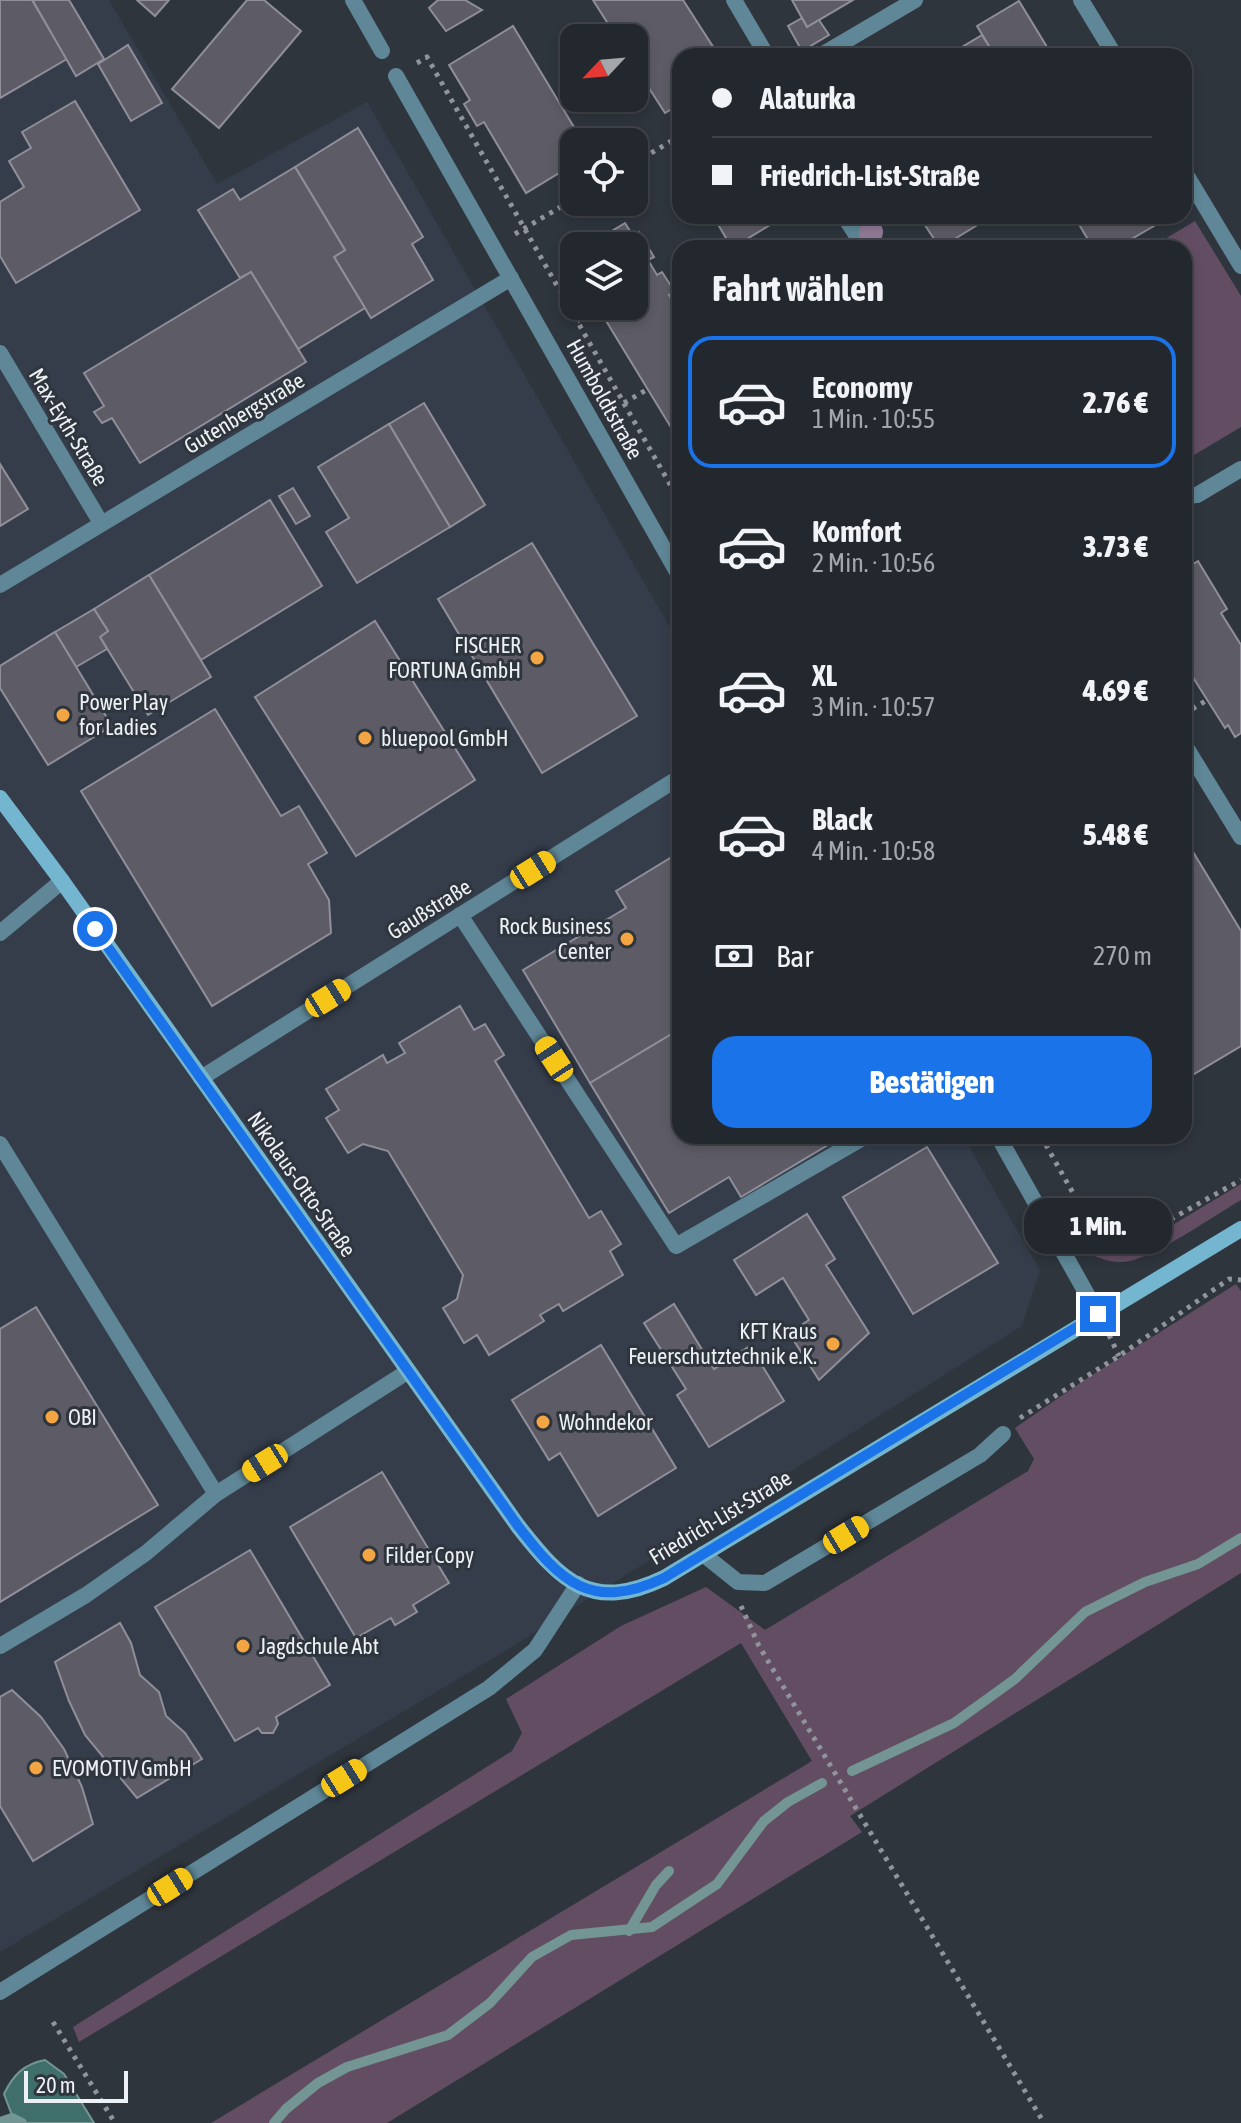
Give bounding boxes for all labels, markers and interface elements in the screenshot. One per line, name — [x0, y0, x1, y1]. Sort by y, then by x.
north arrow — [560, 24, 648, 112]
map controls — [560, 24, 648, 320]
text: Alaturka — [760, 81, 856, 115]
button: locate — [560, 128, 648, 216]
text: Friedrich-List-Straße — [760, 158, 980, 192]
button: layers — [560, 232, 648, 320]
text: Fahrt wählen — [712, 267, 884, 309]
street label: Humboldtstraße — [561, 334, 649, 464]
street label: Max-Eyth-Straße — [24, 364, 114, 490]
icon: car — [716, 366, 788, 438]
street label: Gutenbergstraße — [179, 367, 309, 459]
text: Economy — [812, 370, 913, 404]
text: 2.76 € — [1083, 385, 1148, 419]
text: 1 Min. · 10:55 — [812, 404, 935, 434]
icon: car — [716, 510, 788, 582]
text: Komfort — [812, 514, 901, 548]
text: 3.73 € — [1083, 529, 1148, 563]
text: 2 Min. · 10:56 — [812, 548, 935, 578]
place label: FISCHER FORTUNA GmbH — [388, 632, 521, 683]
marker: FISCHER FORTUNA GmbH — [528, 649, 546, 667]
icon: car — [716, 654, 788, 726]
text: XL — [812, 658, 837, 692]
text: 4.69 € — [1083, 673, 1148, 707]
place label: Power Play for Ladies — [79, 689, 168, 740]
text: 3 Min. · 10:57 — [812, 692, 935, 722]
marker: Power Play for Ladies — [54, 706, 72, 724]
place label: bluepool GmbH — [381, 725, 509, 751]
marker: bluepool GmbH — [356, 729, 374, 747]
icon: car — [716, 798, 788, 870]
text: Black — [812, 802, 872, 836]
text: 5.48 € — [1083, 817, 1148, 851]
text: 4 Min. · 10:58 — [812, 836, 935, 866]
car — [506, 847, 560, 893]
street label: Gaußstraße — [382, 873, 476, 945]
route start — [77, 911, 113, 947]
place label: Rock Business Center — [499, 913, 612, 964]
marker: Rock Business Center — [618, 930, 636, 948]
icon: cash — [712, 934, 756, 978]
text: Bar — [776, 939, 813, 973]
text: 270 m — [1093, 941, 1152, 971]
car — [301, 975, 355, 1021]
car — [531, 1032, 577, 1086]
button: Bestätigen — [712, 1036, 1152, 1128]
street label: Nikolaus-Otto-Straße — [242, 1107, 362, 1261]
callout: 1 Min. — [1024, 1198, 1172, 1254]
text: 1 Min. — [1070, 1211, 1126, 1241]
route end — [1080, 1296, 1116, 1332]
place label: KFT Kraus Feuerschutztechnik e.K. — [628, 1318, 817, 1369]
marker: KFT Kraus Feuerschutztechnik e.K. — [824, 1335, 842, 1353]
place label: OBI — [68, 1404, 97, 1430]
marker: OBI — [43, 1408, 61, 1426]
place label: Wohndekor — [559, 1409, 653, 1435]
marker: Wohndekor — [534, 1413, 552, 1431]
car — [238, 1440, 292, 1486]
street label: Friedrich-List-Straße — [644, 1464, 796, 1570]
car — [819, 1512, 873, 1558]
place label: Filder Copy — [385, 1542, 474, 1568]
marker: Filder Copy — [360, 1546, 378, 1564]
place label: Jagdschule Abt — [259, 1633, 379, 1659]
marker: Jagdschule Abt — [234, 1637, 252, 1655]
place label: EVOMOTIV GmbH — [52, 1755, 192, 1781]
car — [317, 1755, 371, 1801]
marker: EVOMOTIV GmbH — [27, 1759, 45, 1777]
car — [143, 1864, 197, 1910]
scale bar — [24, 2067, 128, 2103]
text: 20 m — [36, 2072, 76, 2098]

